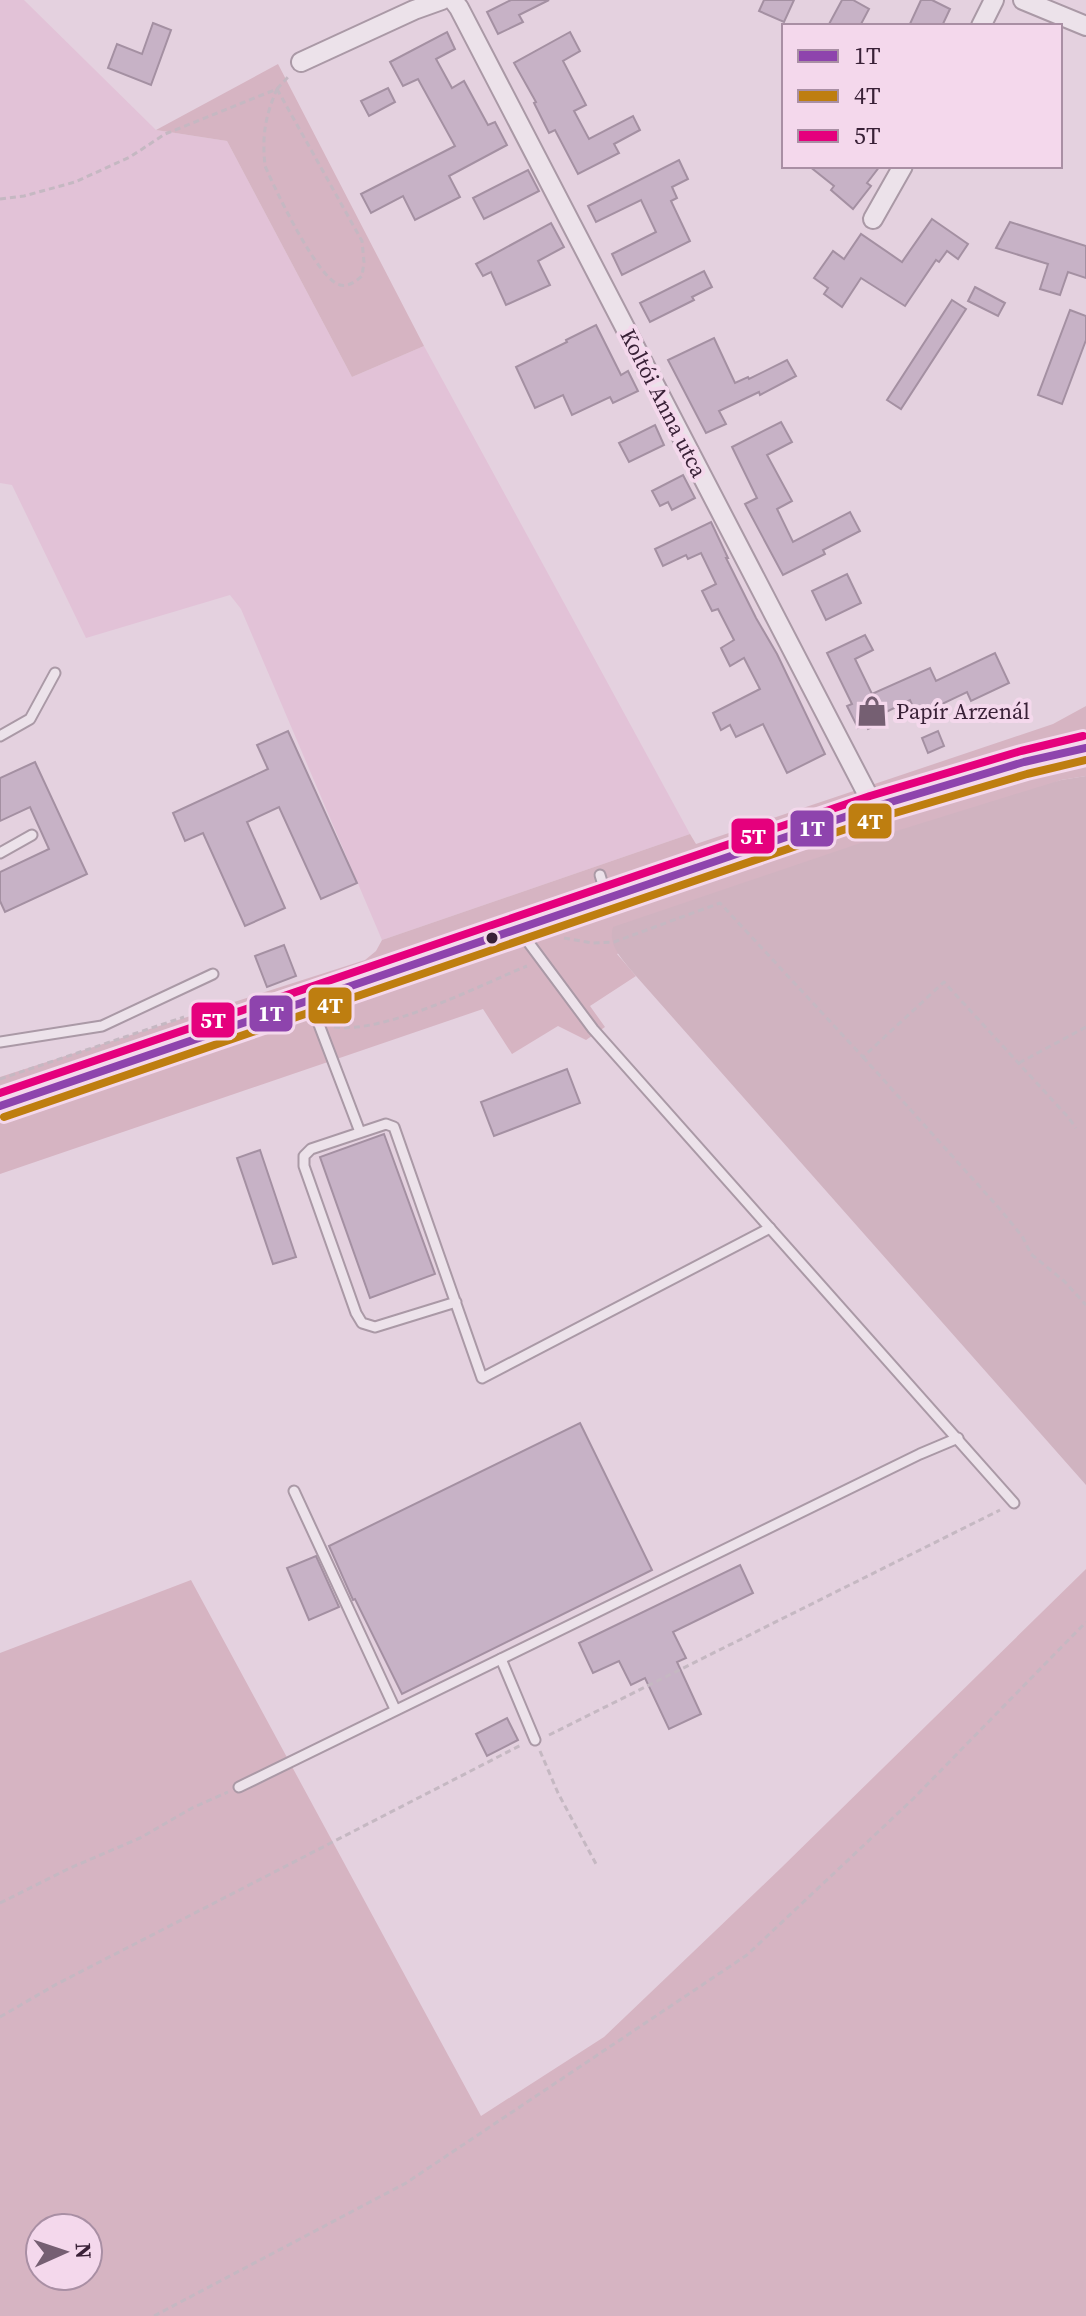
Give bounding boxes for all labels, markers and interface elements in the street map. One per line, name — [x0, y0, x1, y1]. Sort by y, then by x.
legend — [782, 24, 1062, 168]
text: 1T — [854, 39, 881, 72]
text: 4T — [854, 79, 881, 112]
text: 5T — [854, 119, 881, 152]
street label: Koltói Anna utca — [614, 324, 715, 483]
shop icon: Papír Arzenál — [855, 694, 889, 728]
place label: Papír Arzenál — [896, 696, 1030, 726]
line badge: 4T — [847, 802, 893, 840]
text: 4T — [857, 806, 883, 836]
line badge: 1T — [789, 809, 835, 848]
text: 1T — [799, 813, 825, 843]
line badge: 5T — [730, 817, 776, 855]
text: 5T — [740, 821, 766, 851]
unlabelled marker — [484, 930, 500, 946]
line badge: 4T — [307, 986, 353, 1025]
text: 4T — [317, 990, 343, 1020]
line badge: 1T — [248, 994, 294, 1033]
text: 1T — [258, 998, 284, 1028]
line badge: 5T — [190, 1001, 236, 1039]
text: 5T — [200, 1005, 226, 1035]
north arrow — [24, 2212, 104, 2292]
text: N — [69, 2242, 99, 2260]

